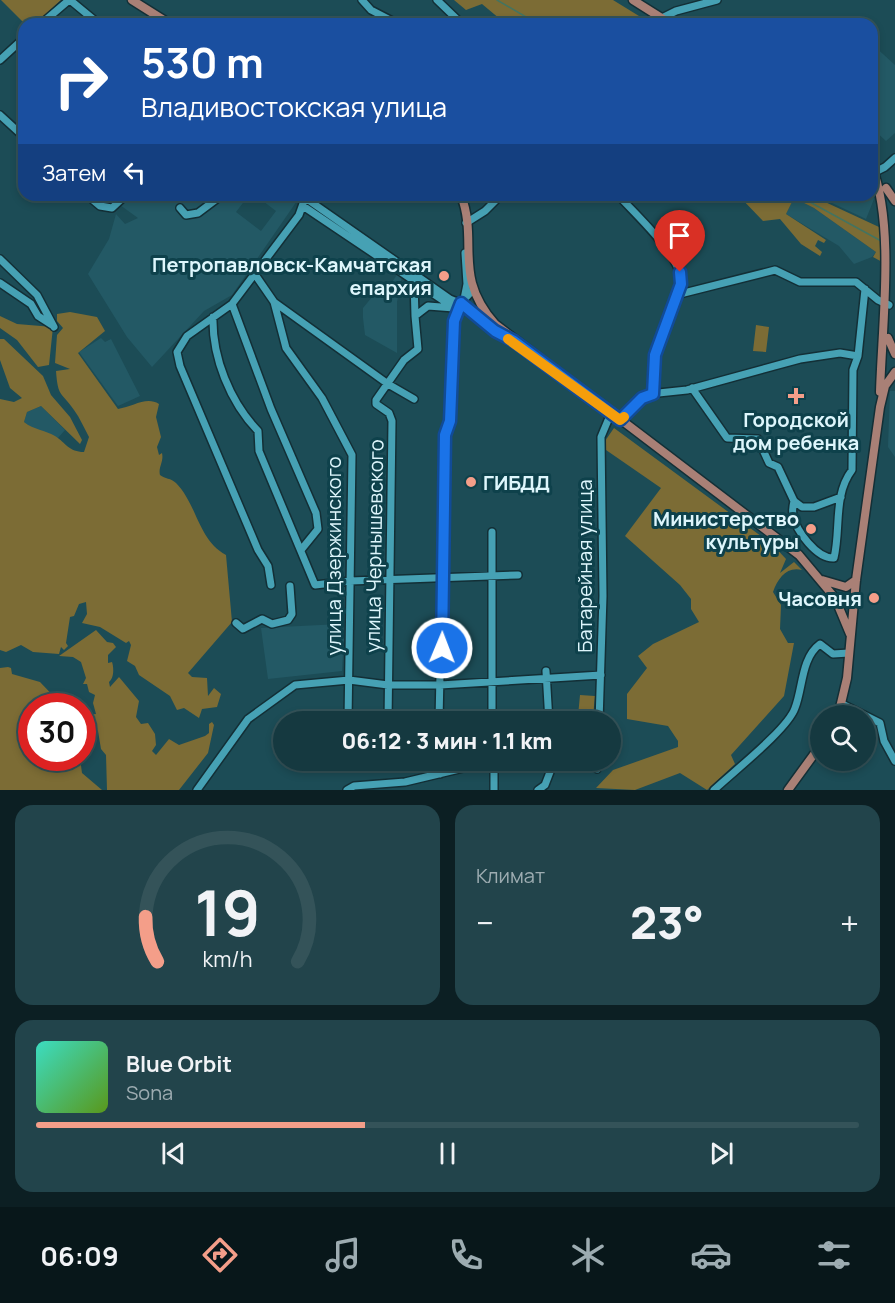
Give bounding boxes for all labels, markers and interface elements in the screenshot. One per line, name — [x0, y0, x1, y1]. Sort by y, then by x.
text: 530 m — [141, 33, 264, 91]
icon: right — [42, 42, 120, 120]
text: Владивостокская улица — [141, 88, 447, 125]
icon: left — [118, 156, 151, 189]
text: Затем — [42, 158, 106, 188]
pin — [654, 210, 705, 272]
icon: arrive — [663, 219, 696, 252]
place label: Петропавловск-Камчатская епархия — [152, 251, 432, 301]
marker: Петропавловск-Камчатская епархия — [437, 269, 451, 283]
marker: Городской дом ребенка — [787, 387, 805, 405]
place label: Городской дом ребенка — [733, 406, 859, 456]
street label: улица Чернышевского — [359, 439, 389, 653]
street label: улица Дзержинского — [320, 456, 347, 656]
place label: ГИБДД — [483, 469, 550, 496]
marker: ГИБДД — [464, 475, 478, 489]
street label: Батарейная улица — [571, 479, 598, 653]
place label: Министерство культуры — [653, 505, 799, 555]
marker: Министерство культуры — [804, 522, 818, 536]
place label: Часовня — [778, 585, 862, 612]
marker: Часовня — [867, 591, 881, 605]
position arrow — [410, 616, 474, 680]
speed limit sign: 30 — [18, 693, 96, 771]
map controls — [810, 705, 876, 771]
button: search — [810, 705, 876, 771]
text: 06:12 · 3 мин · 1.1 km — [342, 726, 552, 756]
text: Климат — [476, 862, 545, 889]
text: 19 — [194, 869, 261, 955]
text: 23° — [630, 891, 704, 953]
text: − — [476, 900, 494, 945]
text: + — [840, 900, 859, 945]
text: km/h — [203, 944, 252, 973]
text: Blue Orbit — [126, 1049, 232, 1079]
text: Sona — [126, 1079, 173, 1106]
icon: previous — [157, 1137, 190, 1170]
icon: pause — [431, 1137, 464, 1170]
icon: next — [705, 1137, 738, 1170]
icon: directions — [199, 1234, 241, 1276]
icon: music — [322, 1234, 364, 1276]
icon: phone — [445, 1234, 487, 1276]
icon: climate — [567, 1234, 609, 1276]
icon: car — [690, 1234, 732, 1276]
icon: filters — [813, 1234, 855, 1276]
text: 06:09 — [40, 1237, 119, 1274]

